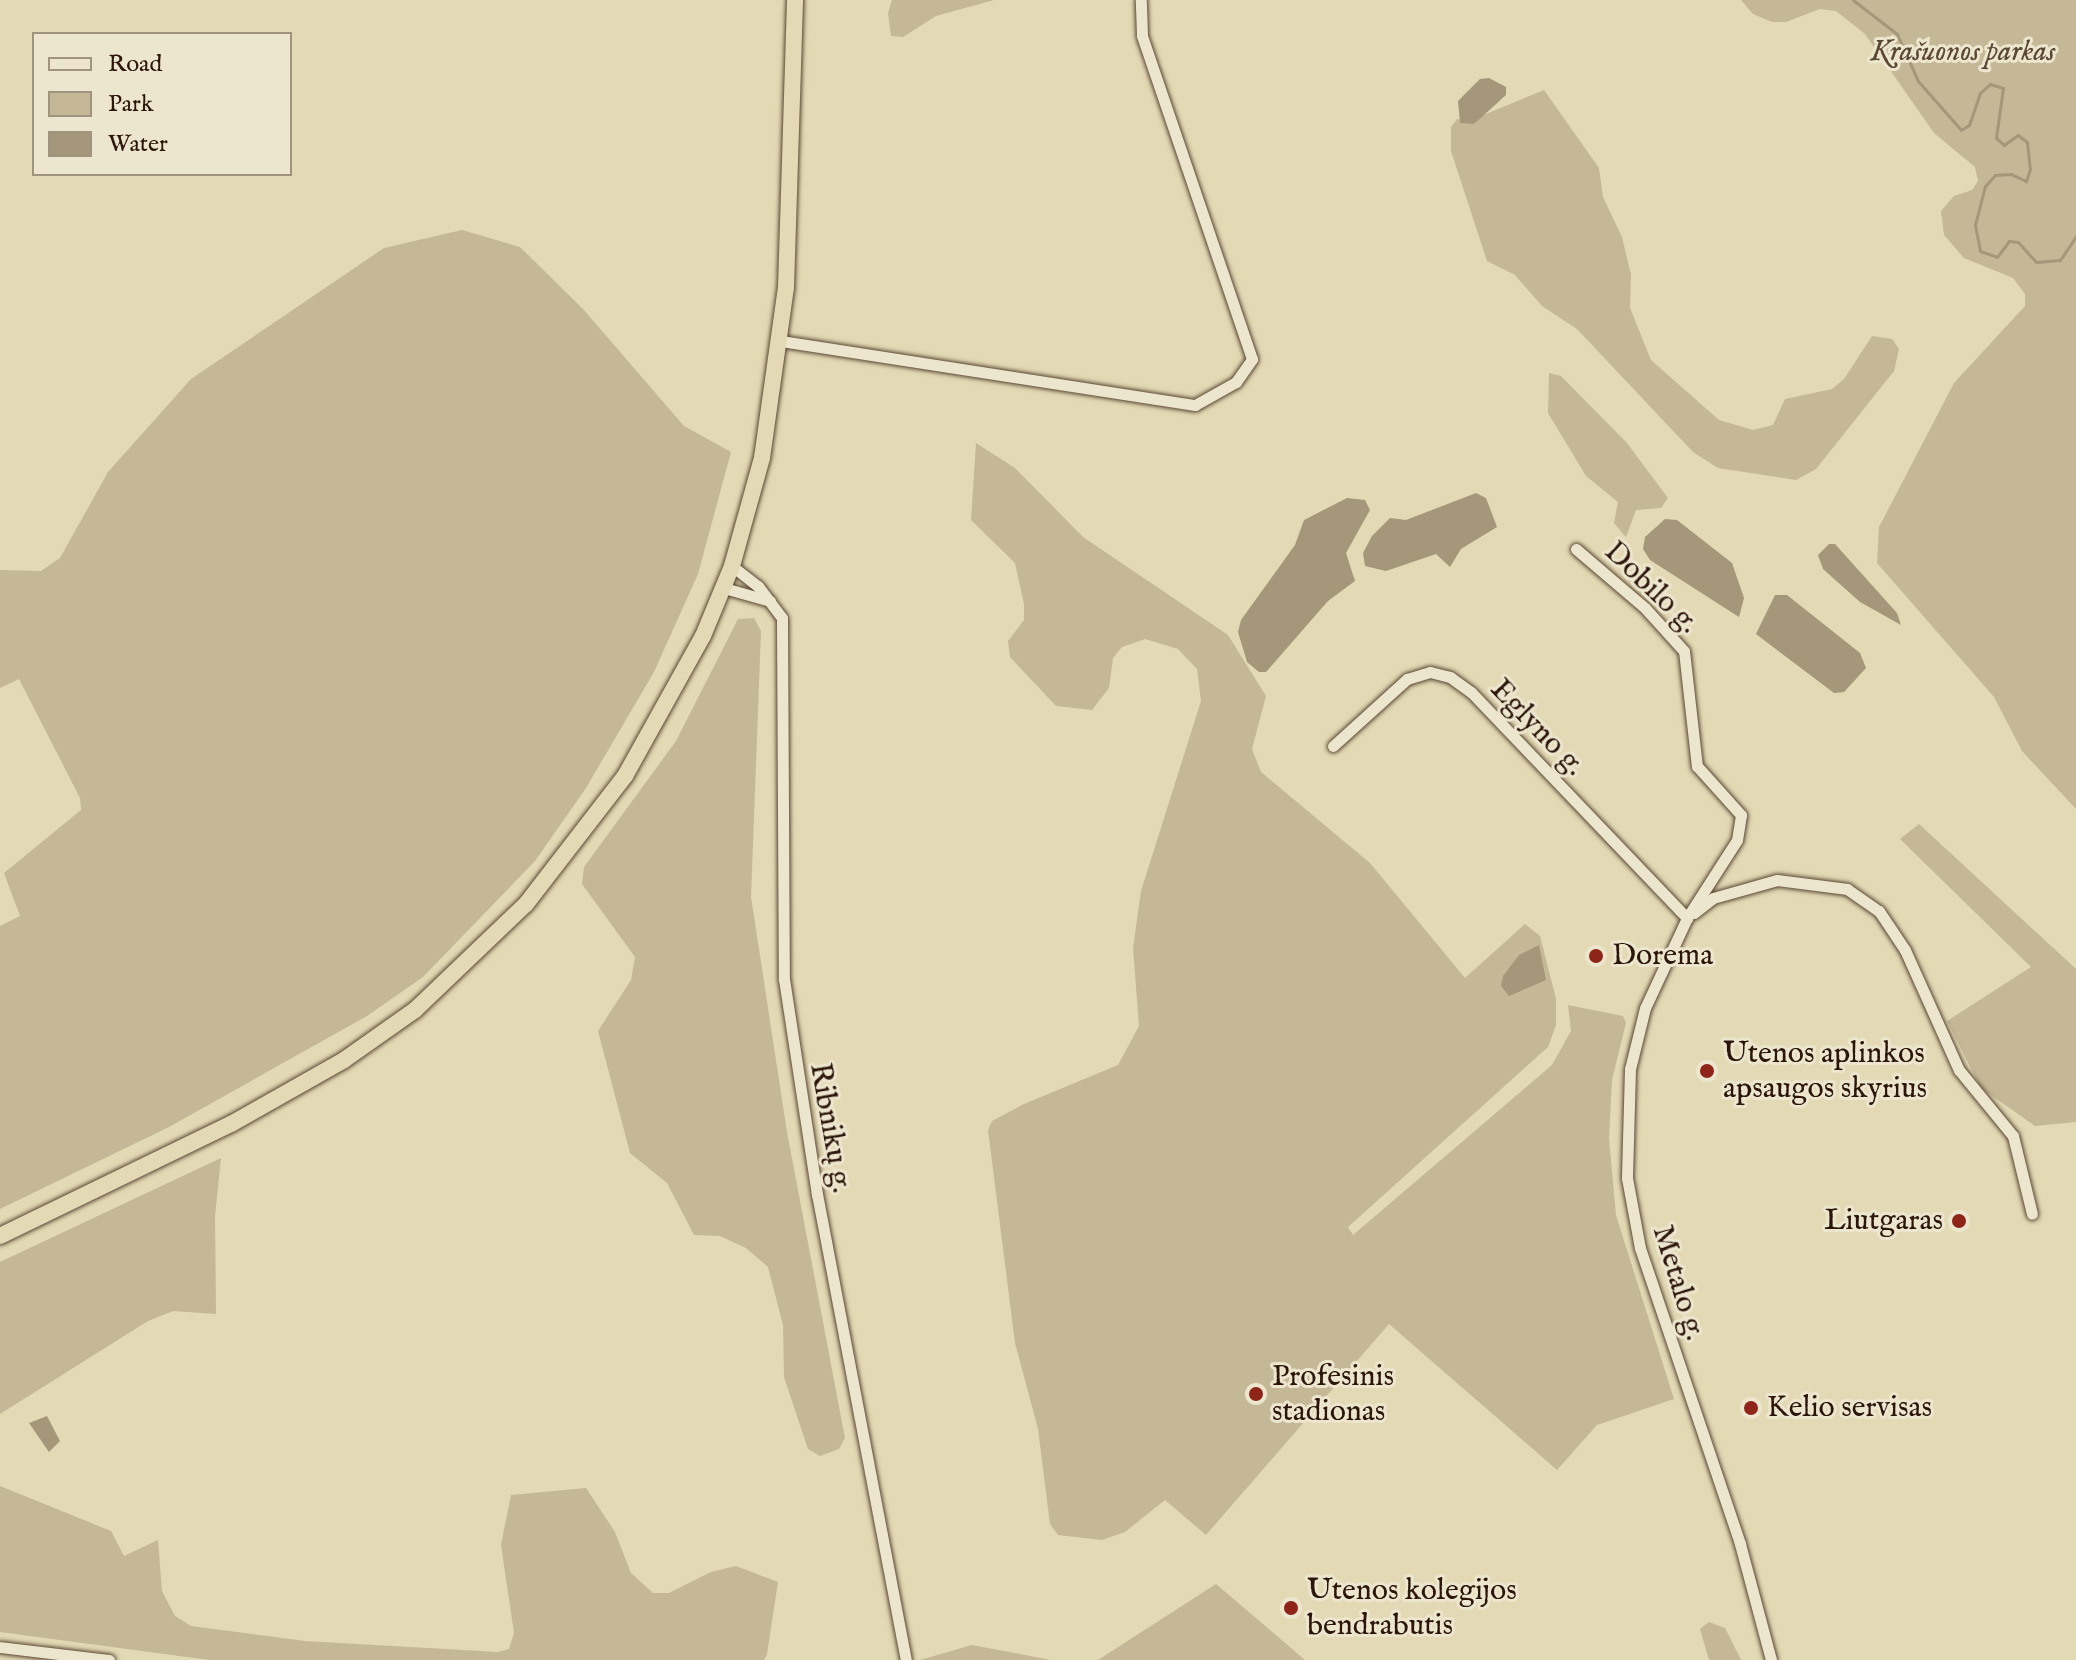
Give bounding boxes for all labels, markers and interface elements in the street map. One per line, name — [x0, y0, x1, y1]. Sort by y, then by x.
legend — [32, 32, 292, 176]
park label: Krašuonos parkas — [1871, 34, 2055, 70]
text: Road — [108, 49, 162, 80]
text: Park — [108, 89, 154, 120]
text: Water — [108, 129, 168, 160]
street label: Dobilo g. — [1596, 534, 1706, 642]
street label: Eglyno g. — [1482, 672, 1592, 784]
place label: Dorema — [1612, 938, 1713, 974]
marker: Dorema — [1587, 947, 1605, 965]
place label: Utenos aplinkos apsaugos skyrius — [1723, 1036, 1927, 1106]
street label: Ribnikų g. — [801, 1060, 859, 1196]
marker: Utenos aplinkos apsaugos skyrius — [1698, 1062, 1716, 1080]
place label: Liutgaras — [1824, 1203, 1943, 1239]
marker: Liutgaras — [1950, 1212, 1968, 1230]
street label: Metalo g. — [1644, 1221, 1712, 1345]
place label: Profesinis stadionas — [1272, 1359, 1394, 1430]
marker: Profesinis stadionas — [1247, 1385, 1265, 1403]
place label: Kelio servisas — [1767, 1390, 1932, 1426]
marker: Kelio servisas — [1742, 1399, 1760, 1417]
place label: Utenos kolegijos bendrabutis — [1307, 1573, 1517, 1644]
marker: Utenos kolegijos bendrabutis — [1282, 1599, 1300, 1617]

